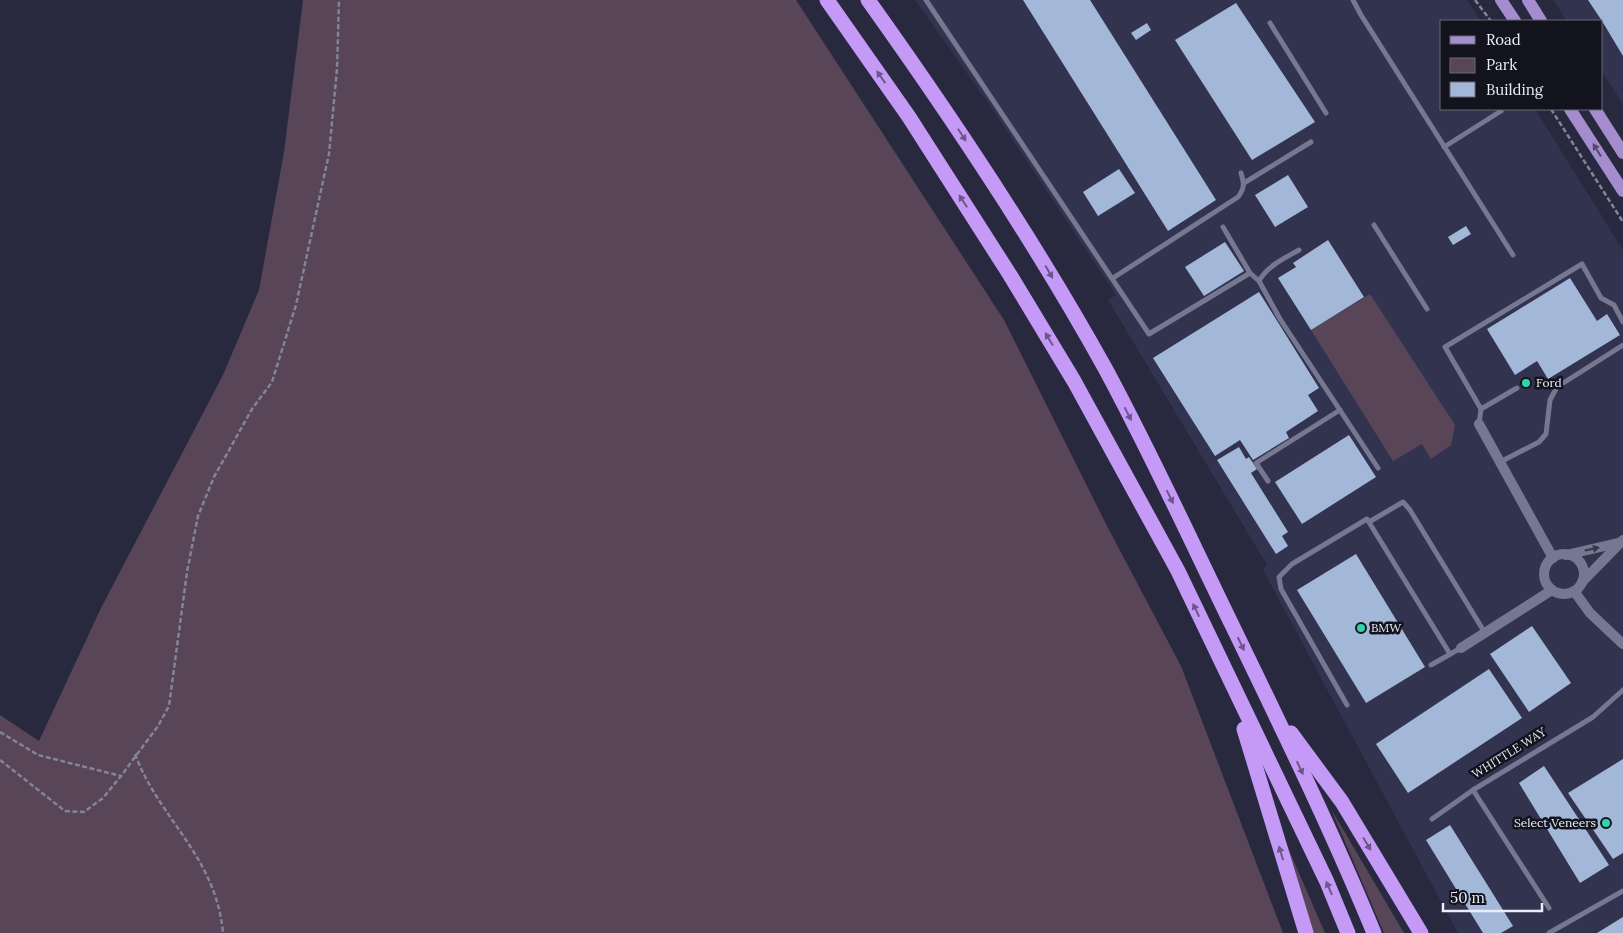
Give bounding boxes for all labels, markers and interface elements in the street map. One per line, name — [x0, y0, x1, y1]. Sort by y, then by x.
legend — [1440, 20, 1603, 110]
text: Road — [1486, 30, 1521, 49]
text: Park — [1486, 55, 1517, 74]
one-way arrow — [876, 70, 886, 84]
text: Building — [1486, 80, 1544, 99]
one-way arrow — [957, 128, 967, 141]
one-way arrow — [1592, 144, 1602, 157]
one-way arrow — [958, 195, 968, 208]
one-way arrow — [1045, 265, 1054, 278]
one-way arrow — [1044, 333, 1053, 346]
place label: Ford — [1536, 375, 1562, 390]
marker: Ford — [1520, 377, 1532, 389]
one-way arrow — [1124, 406, 1132, 421]
one-way arrow — [1166, 490, 1174, 505]
one-way arrow — [1585, 545, 1600, 553]
one-way arrow — [1191, 603, 1199, 617]
place label: BMW — [1371, 620, 1402, 635]
marker: BMW — [1355, 622, 1367, 634]
one-way arrow — [1237, 636, 1245, 651]
street label: WHITTLE WAY — [1469, 724, 1549, 781]
one-way arrow — [1297, 761, 1305, 775]
place label: Select Veneers — [1514, 815, 1596, 830]
marker: Select Veneers — [1600, 817, 1612, 829]
one-way arrow — [1363, 837, 1372, 850]
one-way arrow — [1277, 845, 1285, 860]
scale bar — [1443, 880, 1542, 912]
one-way arrow — [1325, 881, 1333, 895]
text: 50 m — [1450, 888, 1485, 907]

